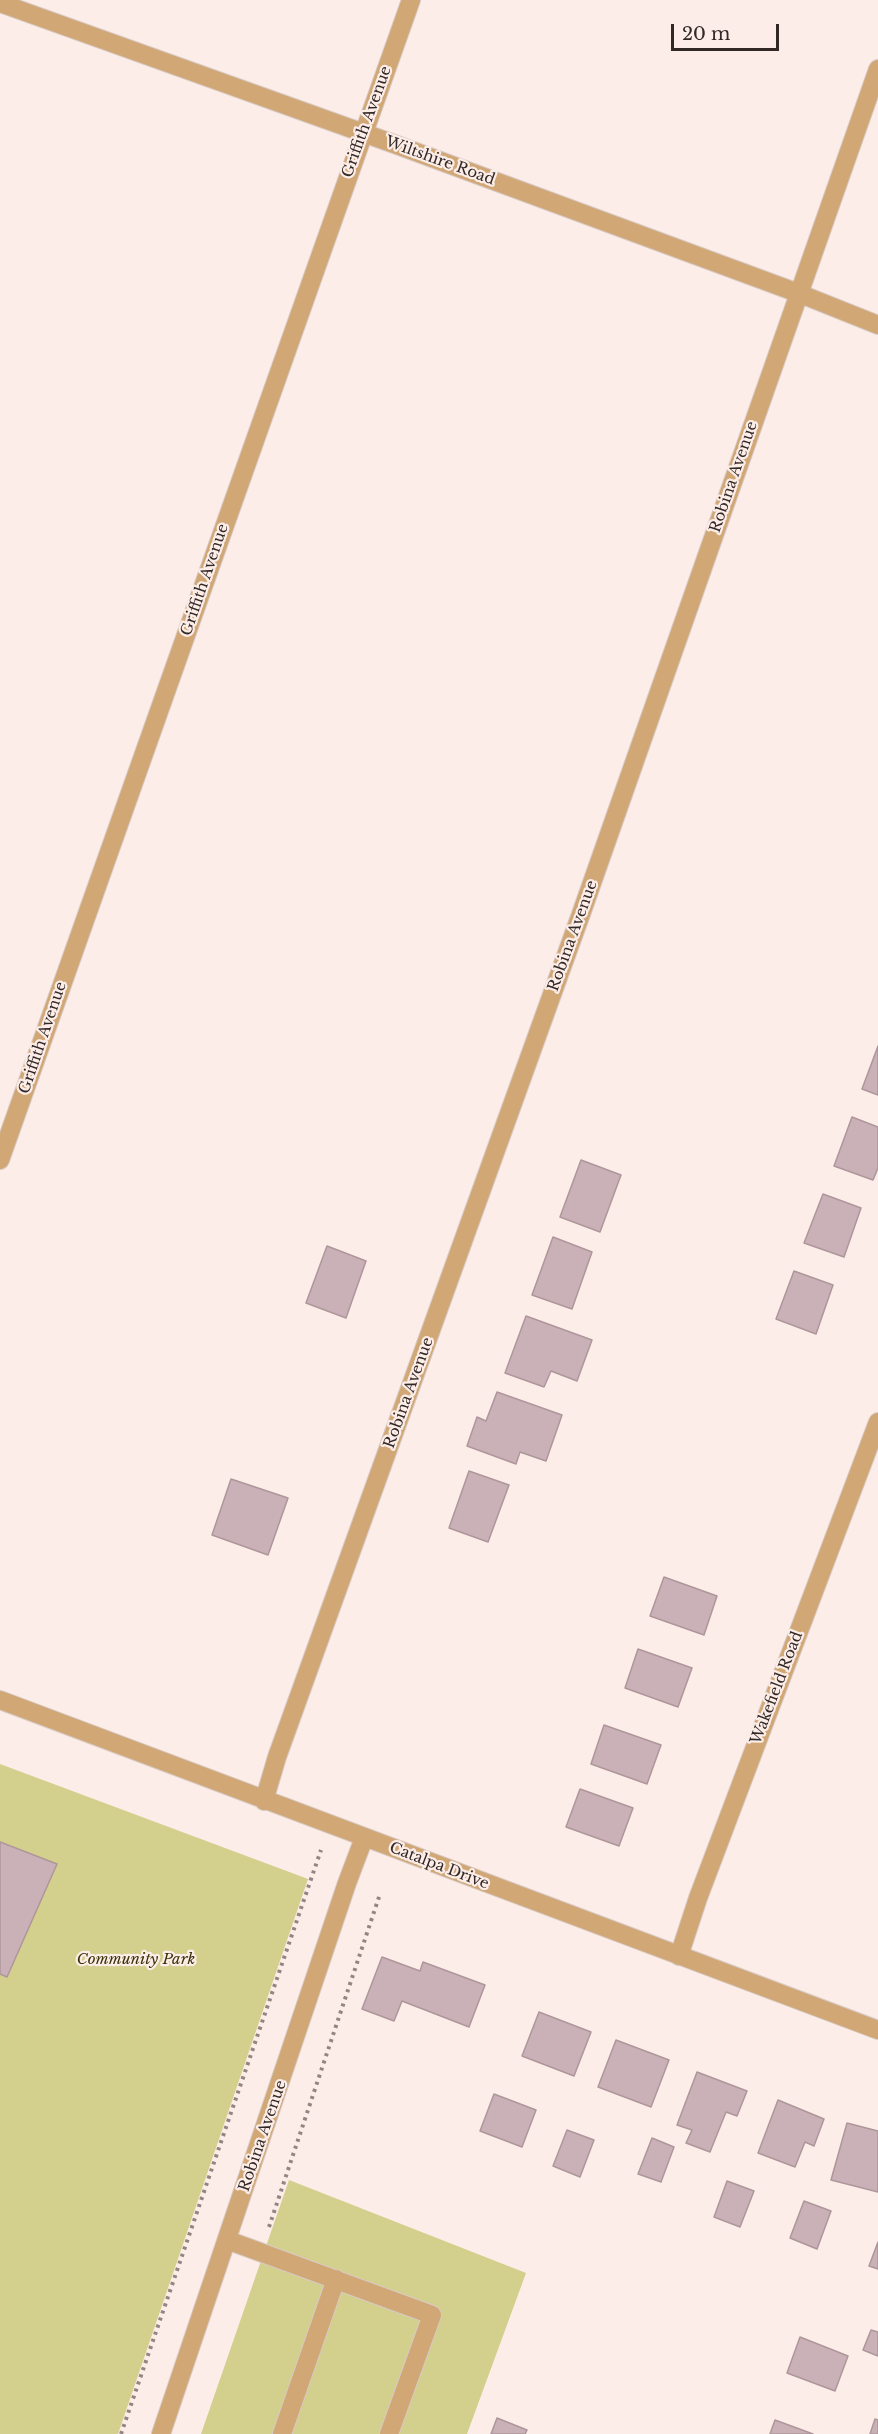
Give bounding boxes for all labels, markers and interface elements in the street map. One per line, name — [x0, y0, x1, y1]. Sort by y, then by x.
scale bar — [674, 12, 782, 50]
text: 20 m — [682, 23, 730, 45]
street label: Griffith Avenue — [338, 64, 396, 180]
street label: Wiltshire Road — [383, 133, 497, 189]
street label: Robina Avenue — [707, 419, 761, 535]
street label: Griffith Avenue — [177, 522, 233, 638]
street label: Robina Avenue — [545, 878, 601, 994]
street label: Griffith Avenue — [15, 980, 71, 1096]
street label: Robina Avenue — [381, 1335, 437, 1451]
street label: Wakefield Road — [747, 1629, 807, 1747]
street label: Catalpa Drive — [387, 1839, 491, 1893]
park label: Community Park — [77, 1951, 195, 1969]
street label: Robina Avenue — [236, 2078, 290, 2194]

